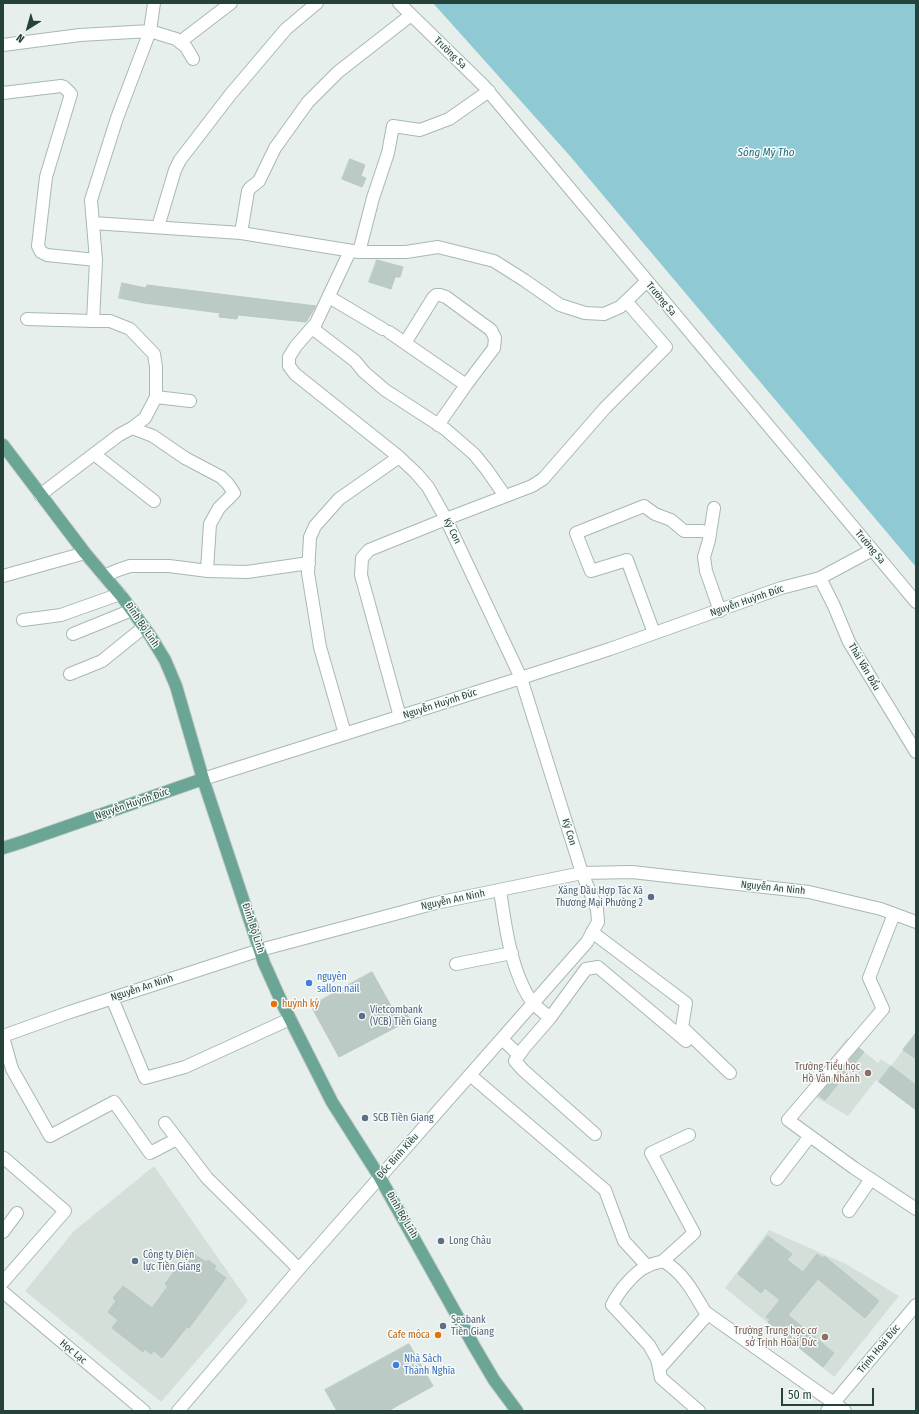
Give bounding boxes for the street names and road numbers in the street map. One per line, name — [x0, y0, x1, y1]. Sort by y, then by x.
street label: Trường Sa — [431, 35, 469, 71]
street label: Trường Sa — [643, 280, 679, 318]
street label: Ký Con — [441, 516, 463, 546]
street label: Trường Sa — [852, 528, 888, 566]
street label: Nguyễn Huỳnh Đức — [709, 583, 785, 619]
street label: Đinh Bộ Lĩnh — [123, 600, 161, 650]
street label: Thái Văn Đẩu — [846, 641, 882, 693]
street label: Nguyễn Huỳnh Đức — [402, 686, 478, 722]
street label: Nguyễn Huỳnh Đức — [94, 786, 170, 822]
street label: Ký Con — [559, 817, 579, 847]
street label: Nguyễn An Ninh — [740, 879, 806, 897]
street label: Nguyễn An Ninh — [420, 887, 486, 913]
street label: Đinh Bộ Lĩnh — [239, 902, 267, 954]
street label: Nguyễn An Ninh — [109, 972, 175, 1004]
street label: Đốc Binh Kiều — [375, 1131, 421, 1181]
street label: Đinh Bộ Lĩnh — [384, 1190, 420, 1240]
street label: Trịnh Hoài Đức — [855, 1322, 903, 1376]
street label: Học Lạc — [57, 1337, 89, 1367]

